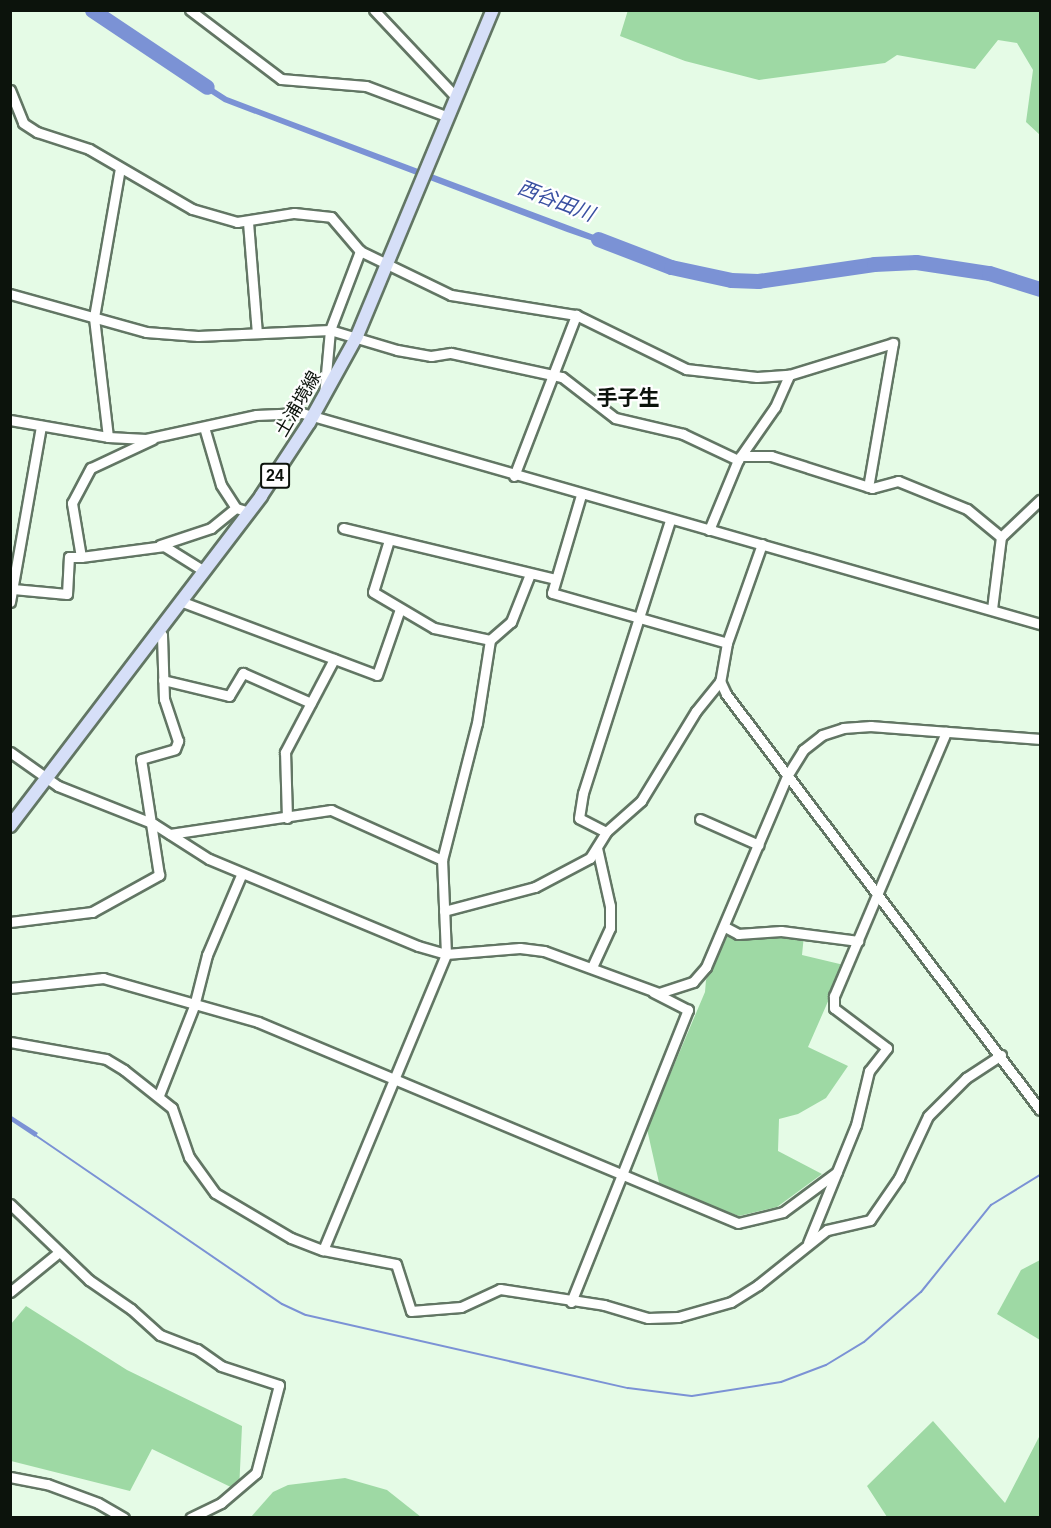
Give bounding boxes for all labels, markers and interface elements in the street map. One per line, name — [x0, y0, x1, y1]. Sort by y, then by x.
water label: 西谷田川 — [514, 175, 598, 227]
street label: 土浦境線 — [271, 367, 325, 441]
district label: 手子生 — [597, 385, 659, 411]
road number: 24 — [260, 463, 290, 489]

